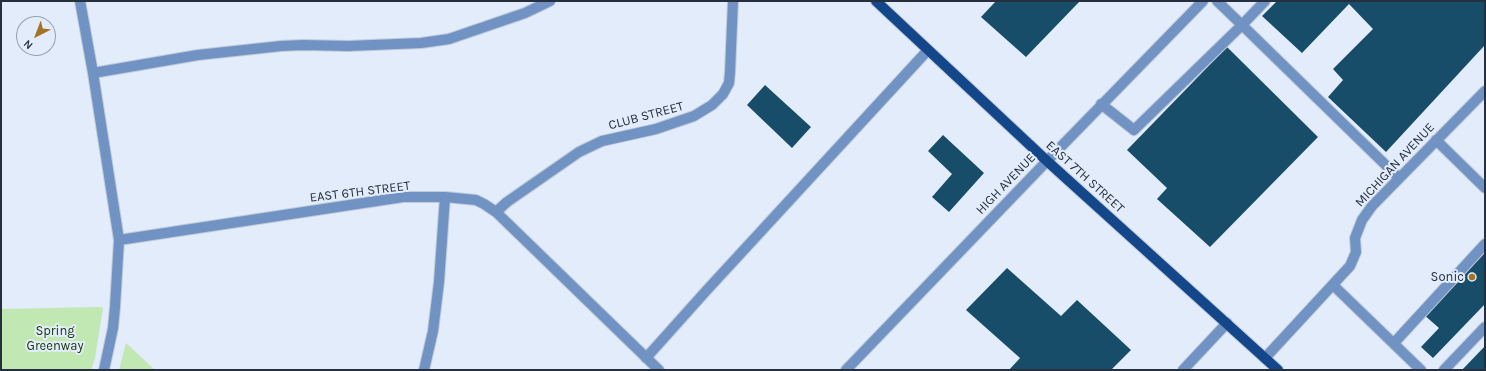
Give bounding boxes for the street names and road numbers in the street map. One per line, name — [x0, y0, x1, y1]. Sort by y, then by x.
street label: CLUB STREET — [607, 98, 685, 134]
street label: MICHIGAN AVENUE — [1352, 120, 1438, 210]
street label: EAST 7TH STREET — [1043, 138, 1127, 216]
street label: HIGH AVENUE — [973, 150, 1039, 218]
street label: EAST 6TH STREET — [309, 178, 411, 206]

